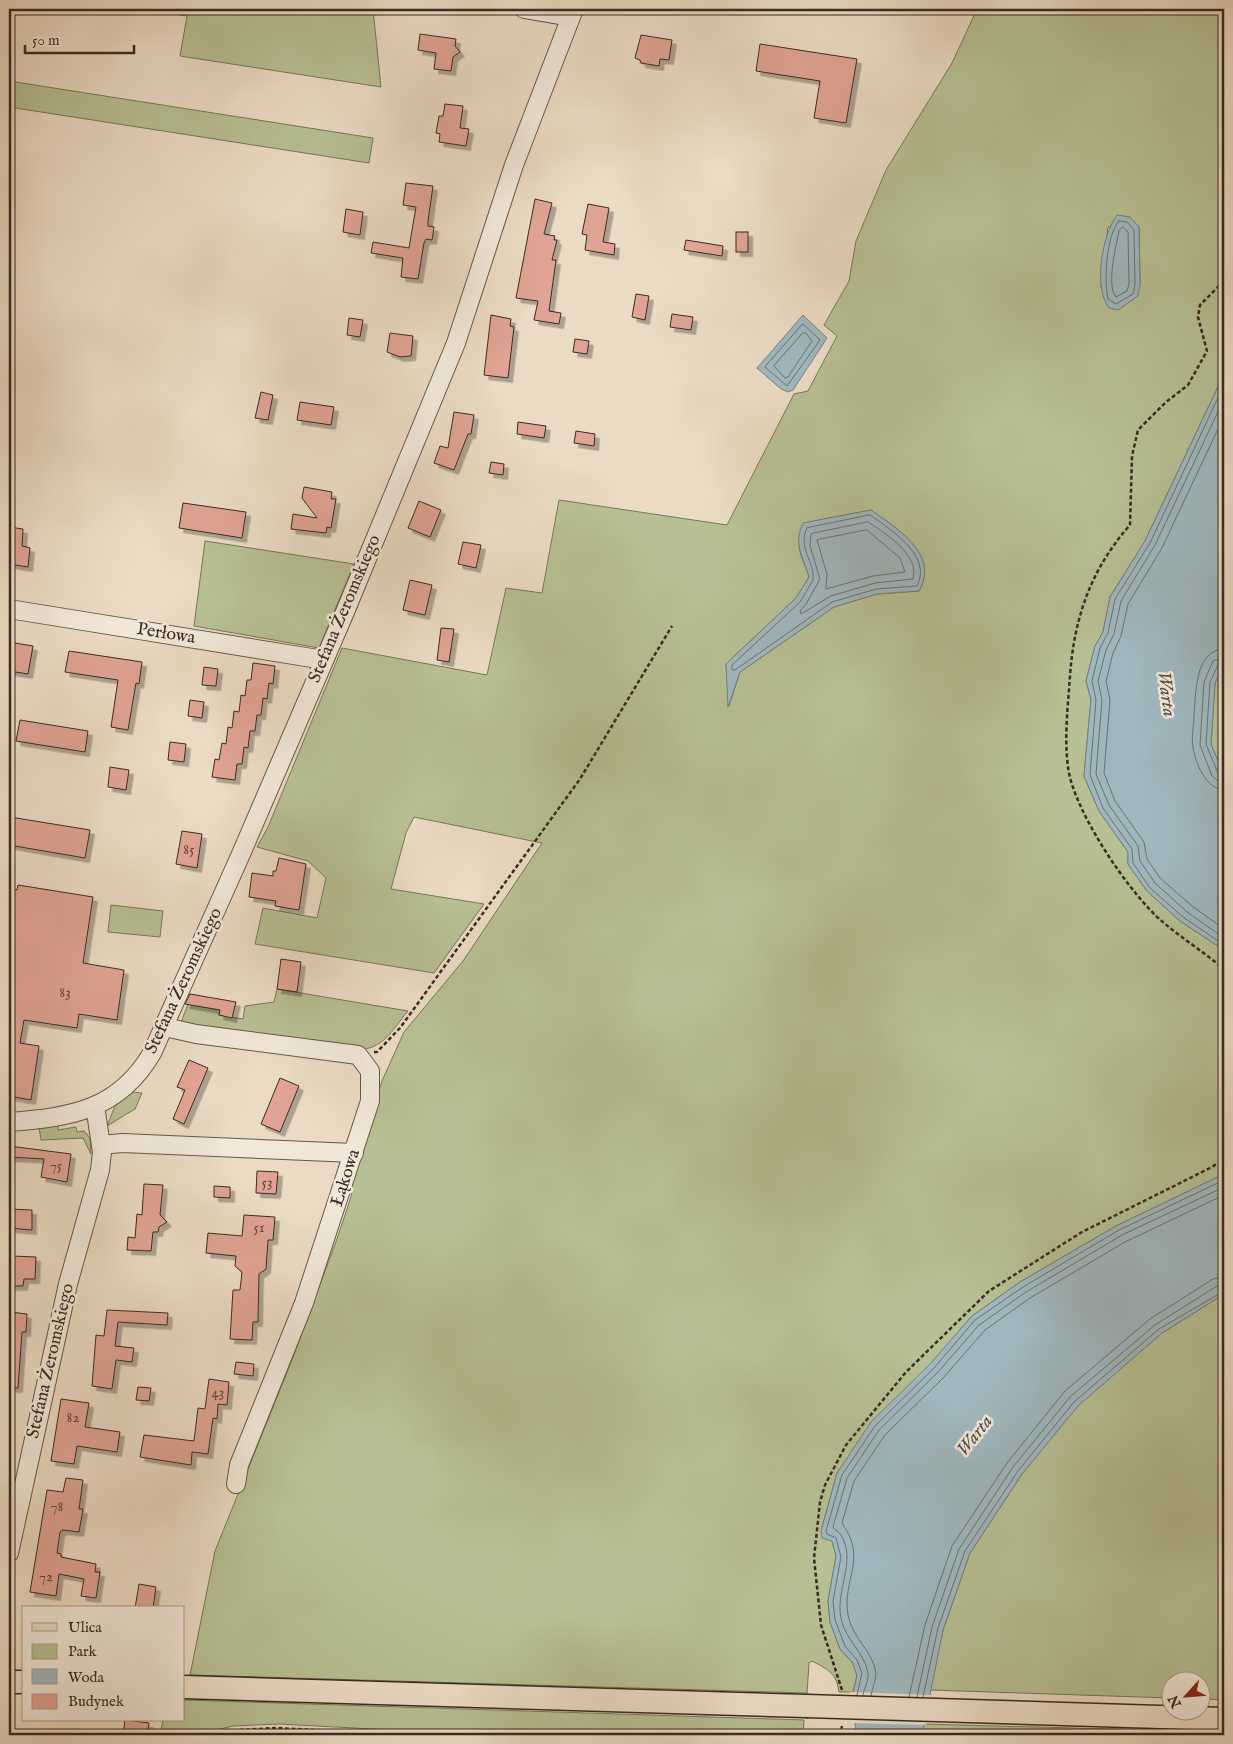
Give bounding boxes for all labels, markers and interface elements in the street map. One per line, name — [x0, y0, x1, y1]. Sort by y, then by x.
scale bar — [25, 22, 134, 54]
text: 50 m — [32, 31, 60, 50]
street label: Stefana Żeromskiego — [302, 531, 387, 687]
street label: Perłowa — [135, 618, 197, 650]
water label: Warta — [1151, 670, 1181, 718]
house number: 85 — [183, 840, 195, 859]
street label: Stefana Żeromskiego — [139, 904, 228, 1058]
house number: 83 — [59, 983, 71, 1002]
street label: Łąkowa — [326, 1146, 366, 1210]
house number: 75 — [50, 1156, 63, 1175]
house number: 53 — [261, 1173, 273, 1192]
house number: 51 — [253, 1218, 265, 1237]
street label: Stefana Żeromskiego — [21, 1281, 80, 1441]
house number: 43 — [212, 1383, 224, 1402]
house number: 82 — [67, 1408, 79, 1427]
water label: Warta — [952, 1411, 998, 1461]
house number: 78 — [51, 1497, 64, 1516]
house number: 72 — [39, 1567, 53, 1586]
legend — [22, 1606, 185, 1722]
text: Ulica — [68, 1618, 102, 1637]
text: Park — [68, 1642, 98, 1661]
text: Woda — [68, 1668, 105, 1687]
north arrow — [1160, 1672, 1210, 1722]
text: Budynek — [68, 1692, 125, 1711]
text: N — [1164, 1692, 1186, 1712]

